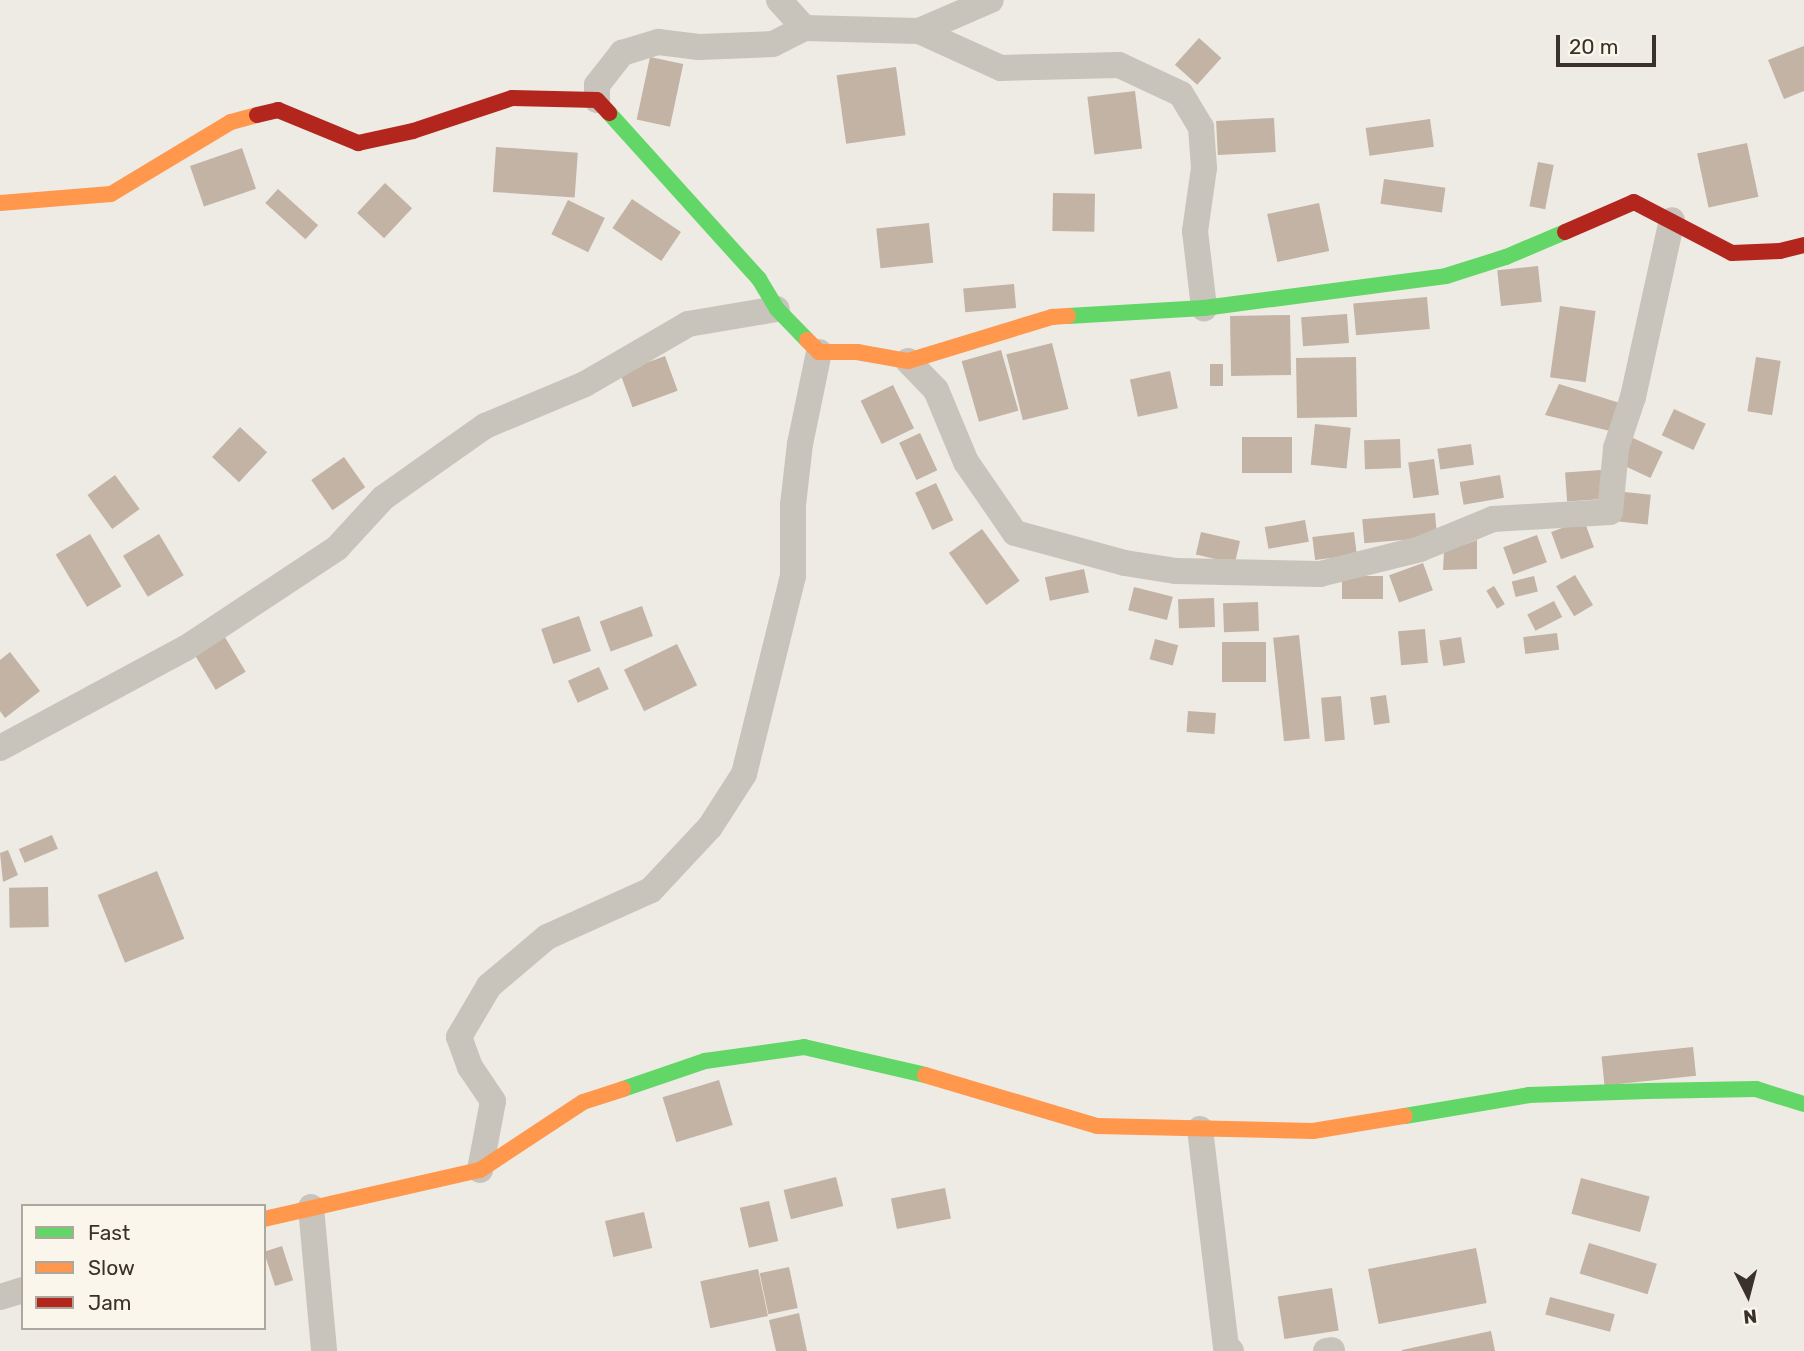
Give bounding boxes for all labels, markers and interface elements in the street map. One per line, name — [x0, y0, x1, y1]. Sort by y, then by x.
scale bar — [1559, 21, 1659, 65]
text: 20 m — [1569, 34, 1618, 59]
legend — [21, 1204, 266, 1330]
text: Fast — [88, 1220, 130, 1245]
text: Slow — [88, 1255, 135, 1280]
north arrow — [1713, 1260, 1783, 1330]
text: Jam — [88, 1290, 132, 1315]
text: N — [1742, 1304, 1758, 1329]

